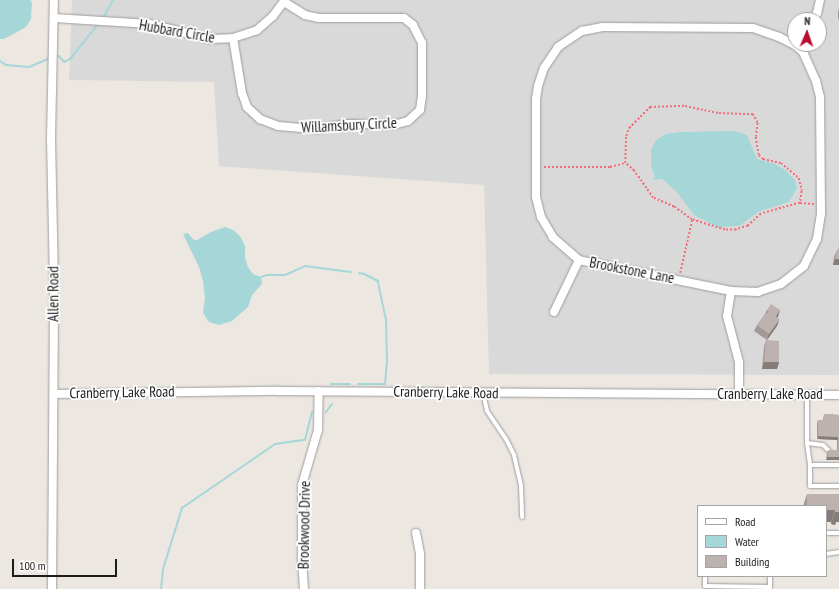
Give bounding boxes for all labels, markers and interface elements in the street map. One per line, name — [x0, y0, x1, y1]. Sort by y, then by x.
north arrow — [787, 12, 827, 52]
text: N — [804, 14, 811, 28]
street label: Hubbard Circle — [138, 15, 216, 47]
street label: Willamsbury Circle — [300, 113, 398, 137]
street label: Brookstone Lane — [588, 253, 676, 287]
street label: Allen Road — [44, 266, 62, 322]
street label: Cranberry Lake Road — [69, 382, 175, 402]
street label: Cranberry Lake Road — [393, 382, 499, 402]
street label: Cranberry Lake Road — [717, 385, 823, 403]
street label: Brookwood Drive — [294, 481, 314, 569]
legend — [697, 505, 827, 577]
text: Road — [735, 514, 755, 529]
text: Water — [735, 534, 759, 549]
scale bar — [14, 551, 119, 577]
text: Building — [735, 554, 770, 569]
text: 100 m — [19, 558, 46, 573]

